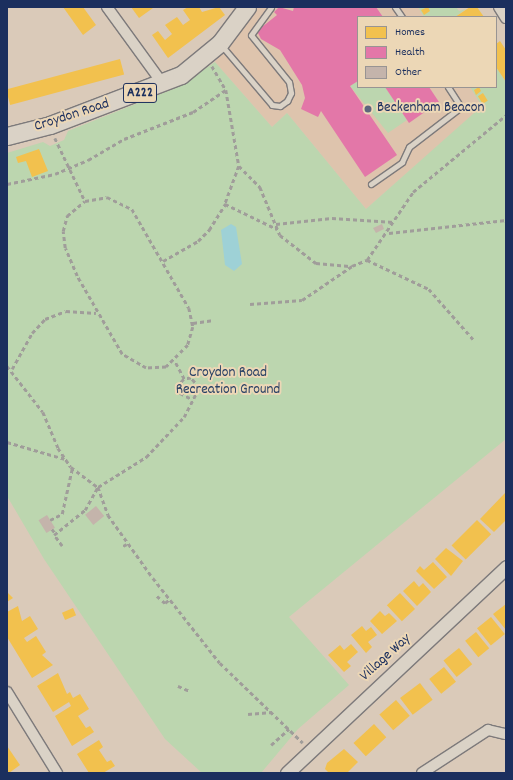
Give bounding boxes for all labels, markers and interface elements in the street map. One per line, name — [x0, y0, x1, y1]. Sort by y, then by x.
legend — [357, 16, 497, 88]
text: Homes — [395, 24, 425, 41]
text: Health — [395, 44, 425, 61]
text: Other — [395, 64, 422, 81]
road number: A222 — [123, 81, 157, 105]
street label: Croydon Road — [32, 95, 112, 137]
place label: Beckenham Beacon — [377, 100, 484, 118]
marker: Beckenham Beacon — [362, 103, 374, 115]
park label: Croydon Road Recreation Ground — [176, 364, 280, 399]
street label: Village Way — [357, 630, 415, 686]

